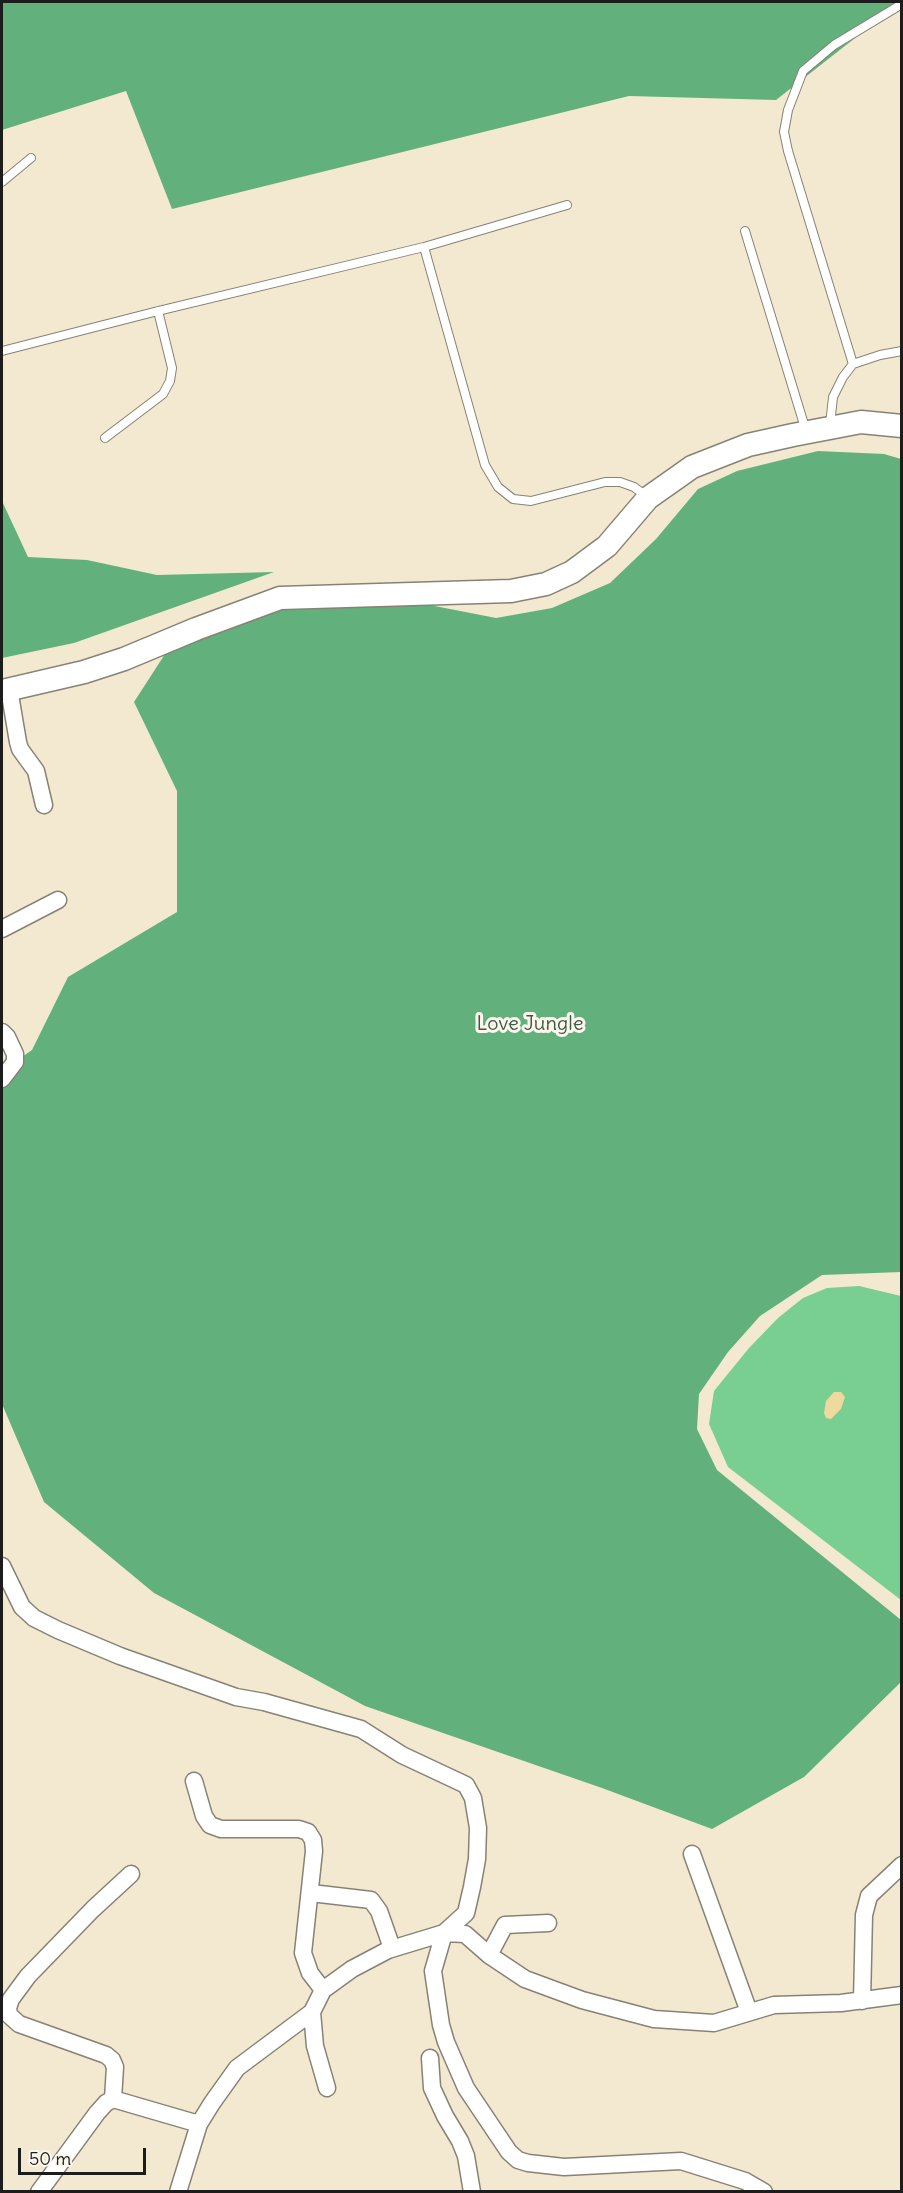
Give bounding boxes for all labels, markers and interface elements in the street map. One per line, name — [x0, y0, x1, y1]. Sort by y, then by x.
park label: Love Jungle — [477, 1012, 583, 1036]
scale bar — [21, 2136, 148, 2174]
text: 50 m — [29, 2147, 71, 2170]

